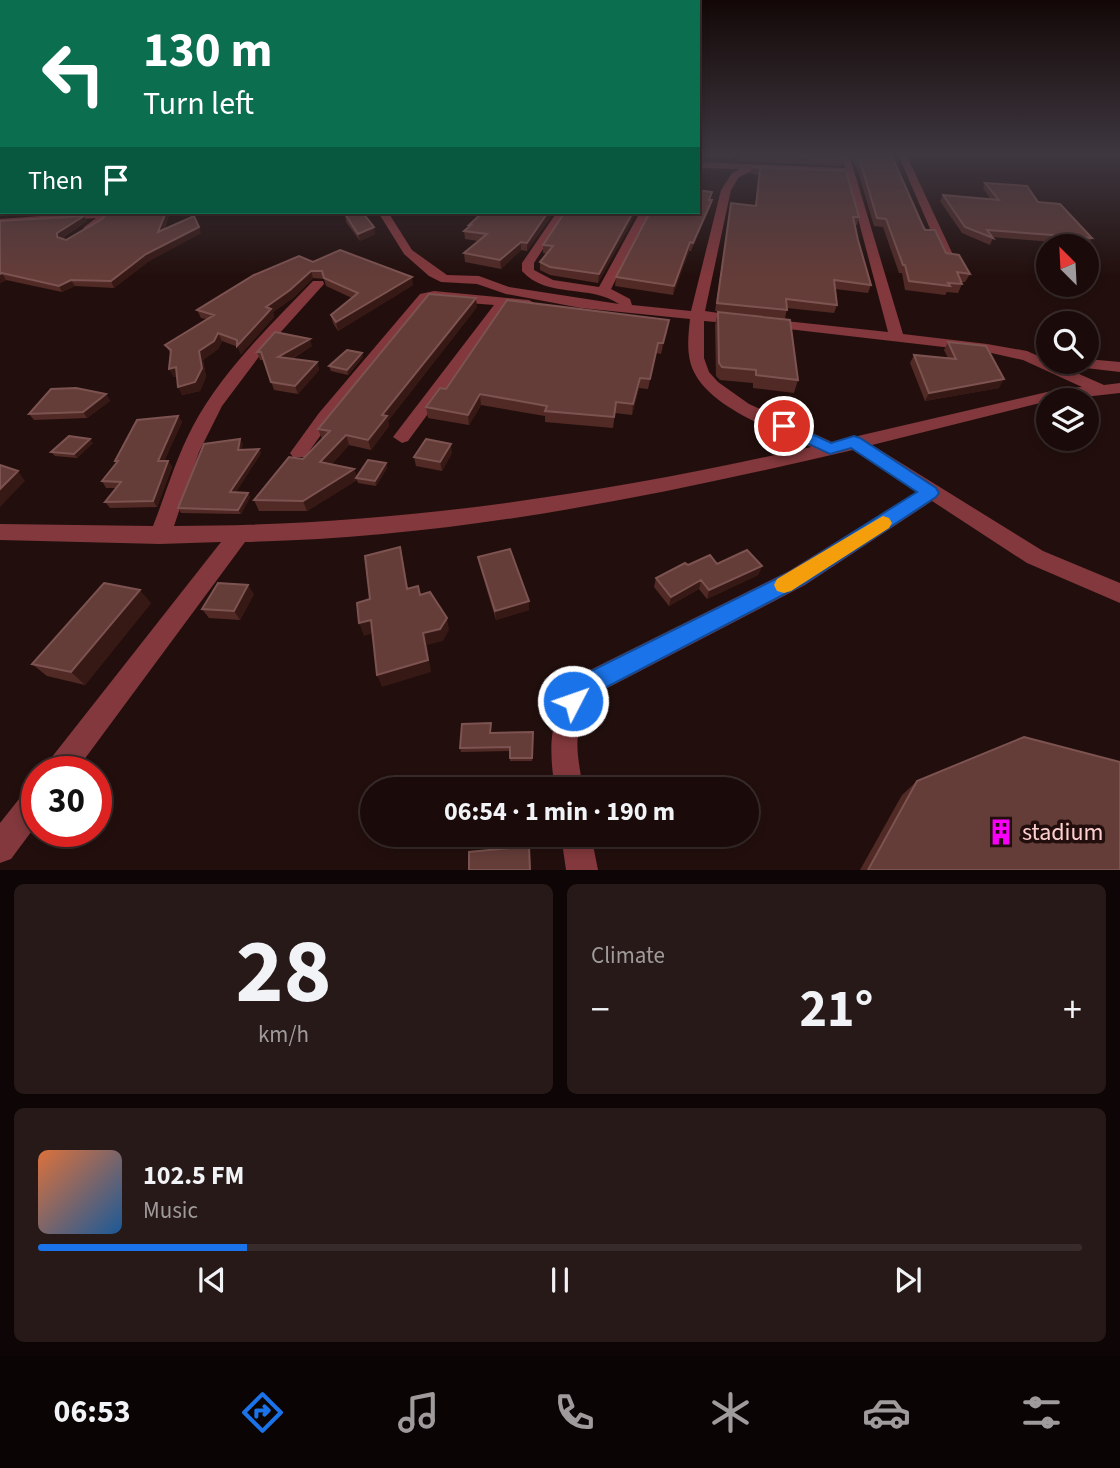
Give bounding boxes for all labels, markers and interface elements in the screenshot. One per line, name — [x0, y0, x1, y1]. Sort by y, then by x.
text: 130 m — [143, 16, 272, 86]
icon: left — [28, 28, 119, 119]
text: Turn left — [143, 81, 254, 127]
icon: arrive — [97, 161, 135, 199]
text: Then — [28, 162, 83, 199]
north arrow — [1036, 234, 1099, 298]
map controls — [1036, 234, 1099, 451]
button: search — [1036, 311, 1099, 374]
button: layers — [1036, 388, 1099, 451]
pin — [754, 396, 814, 456]
icon: arrive — [765, 407, 803, 445]
position arrow — [536, 664, 610, 738]
speed limit sign: 30 — [21, 756, 112, 847]
text: 06:54 · 1 min · 190 m — [444, 793, 675, 830]
place label: stadium — [1022, 815, 1103, 850]
building icon: stadium — [986, 817, 1016, 847]
text: 28 — [235, 908, 332, 1037]
text: Climate — [591, 939, 665, 972]
text: 21° — [800, 973, 873, 1047]
text: − — [591, 983, 610, 1037]
text: + — [1063, 983, 1082, 1037]
text: km/h — [258, 1018, 309, 1051]
text: 102.5 FM — [143, 1157, 244, 1194]
text: Music — [143, 1194, 198, 1227]
icon: previous — [193, 1261, 231, 1299]
icon: pause — [541, 1261, 579, 1299]
icon: next — [889, 1261, 927, 1299]
icon: directions — [238, 1388, 287, 1437]
icon: music — [394, 1388, 443, 1437]
icon: phone — [550, 1388, 599, 1437]
icon: climate — [706, 1388, 755, 1437]
icon: car — [862, 1388, 911, 1437]
icon: filters — [1017, 1388, 1066, 1437]
text: 06:53 — [53, 1389, 131, 1435]

